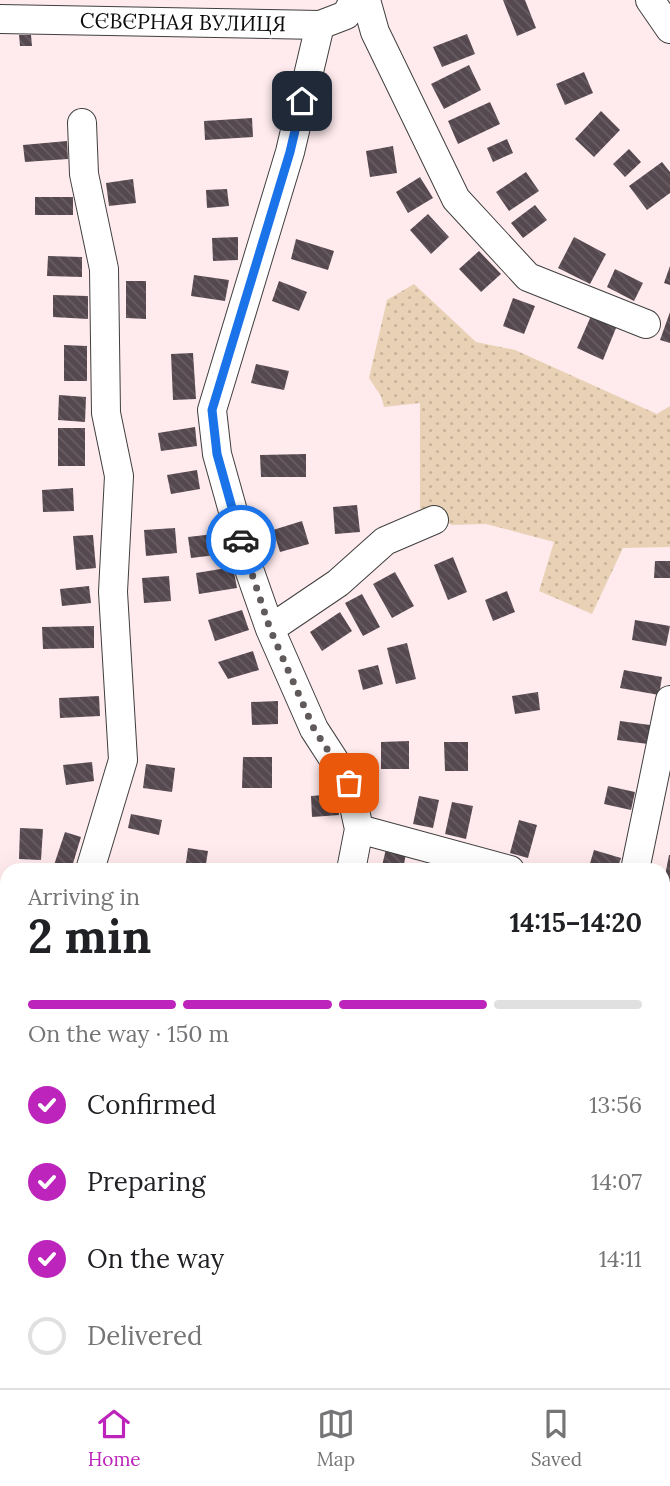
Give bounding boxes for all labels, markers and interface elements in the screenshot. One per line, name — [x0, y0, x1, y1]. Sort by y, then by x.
street label: СЄВЄРНАЯ ВУЛИЦЯ — [80, 7, 286, 37]
pin — [272, 71, 332, 131]
icon: home — [283, 82, 321, 120]
courier — [206, 505, 276, 575]
icon: car — [222, 521, 260, 559]
pin — [319, 753, 379, 813]
icon: bag — [330, 764, 368, 802]
text: Arriving in — [28, 882, 140, 911]
text: 14:15–14:20 — [510, 906, 642, 939]
text: 2 min — [28, 907, 151, 966]
text: On the way · 150 m — [28, 1019, 229, 1048]
icon: check — [28, 1086, 66, 1124]
text: Confirmed — [87, 1088, 216, 1121]
text: 13:56 — [589, 1090, 642, 1119]
icon: check — [28, 1163, 66, 1201]
text: Preparing — [87, 1165, 206, 1198]
text: 14:07 — [591, 1167, 642, 1196]
icon: check — [28, 1240, 66, 1278]
text: On the way — [87, 1242, 224, 1275]
text: 14:11 — [599, 1244, 642, 1273]
text: Delivered — [87, 1319, 203, 1352]
tab: Home — [88, 1405, 141, 1471]
tab: Map — [316, 1405, 355, 1471]
tab: Saved — [531, 1405, 582, 1471]

